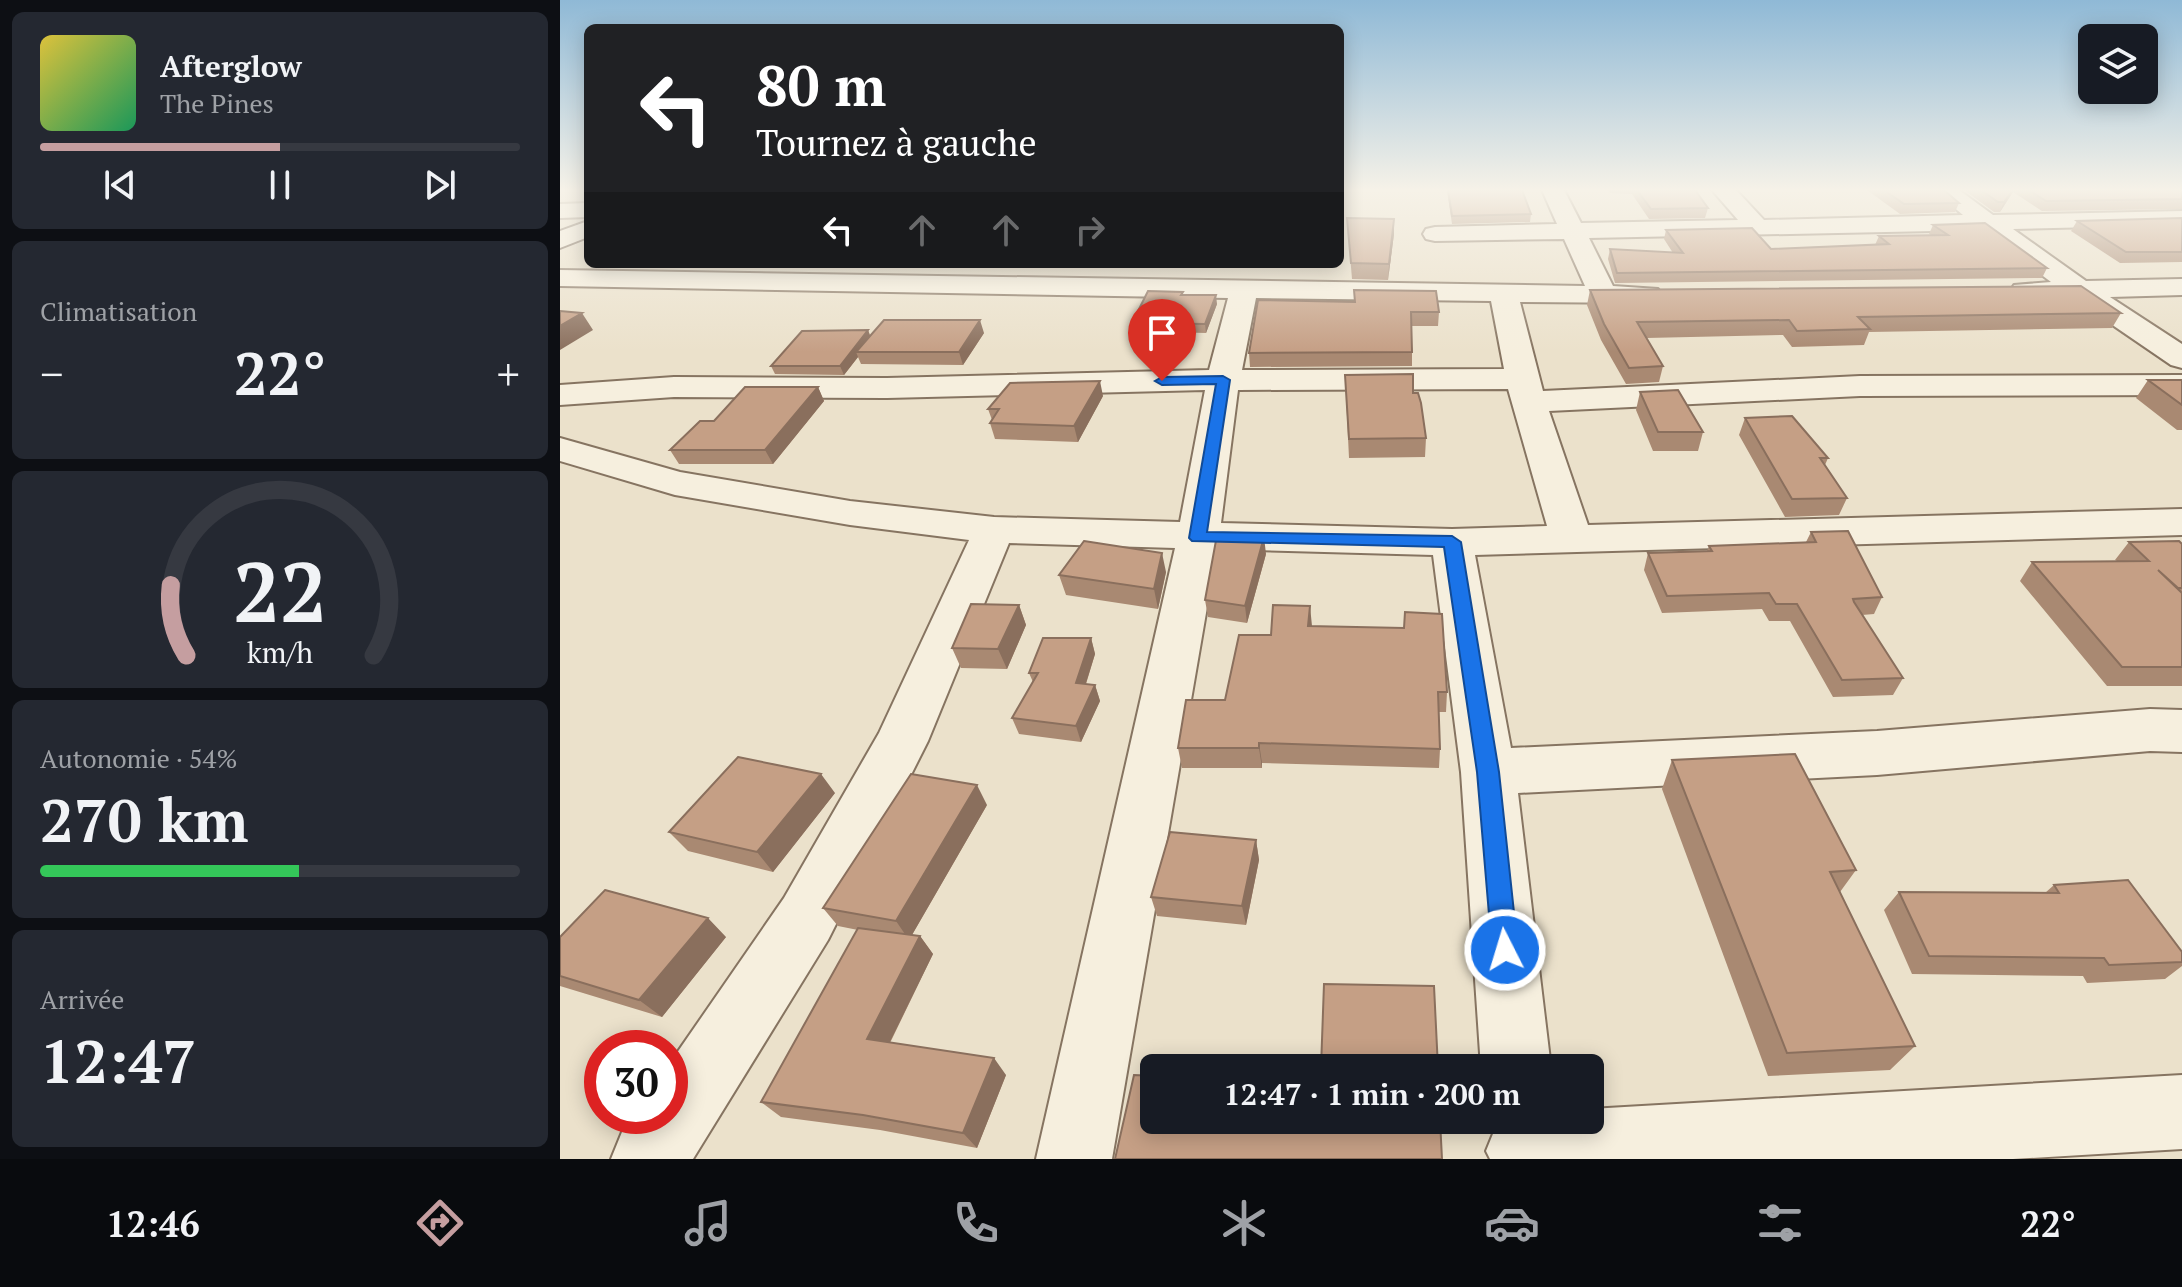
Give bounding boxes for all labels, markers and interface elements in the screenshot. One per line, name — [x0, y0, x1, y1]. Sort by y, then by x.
map controls — [2078, 24, 2158, 104]
button: layers — [2078, 24, 2158, 104]
text: Afterglow — [160, 46, 302, 86]
text: 80 m — [756, 48, 886, 122]
icon: left — [624, 56, 728, 160]
text: The Pines — [160, 86, 274, 120]
text: Tournez à gauche — [756, 119, 1037, 166]
icon: previous — [98, 163, 142, 207]
icon: pause — [258, 163, 302, 207]
icon: next — [418, 163, 462, 207]
icon: left — [816, 208, 860, 252]
icon: ahead — [900, 208, 944, 252]
icon: ahead — [984, 208, 1028, 252]
icon: right — [1068, 208, 1112, 252]
text: Climatisation — [40, 294, 197, 328]
pin — [1128, 299, 1196, 381]
icon: arrive — [1140, 311, 1184, 355]
text: 22° — [234, 333, 326, 412]
text: − — [40, 344, 63, 403]
text: + — [497, 344, 520, 403]
text: 22 — [233, 535, 327, 645]
text: km/h — [247, 633, 313, 671]
text: Autonomie · 54% — [40, 741, 237, 775]
text: 270 km — [40, 780, 248, 859]
position arrow — [1463, 908, 1547, 992]
text: Arrivée — [40, 982, 124, 1016]
text: 12:47 — [40, 1021, 196, 1100]
speed limit sign: 30 — [584, 1030, 688, 1134]
text: 12:47 · 1 min · 200 m — [1224, 1074, 1520, 1114]
icon: directions — [412, 1195, 468, 1251]
icon: music — [680, 1195, 736, 1251]
icon: phone — [948, 1195, 1004, 1251]
icon: climate — [1216, 1195, 1272, 1251]
icon: car — [1484, 1195, 1540, 1251]
icon: filters — [1752, 1195, 1808, 1251]
text: 12:46 — [106, 1200, 200, 1247]
text: 22° — [2020, 1200, 2076, 1247]

